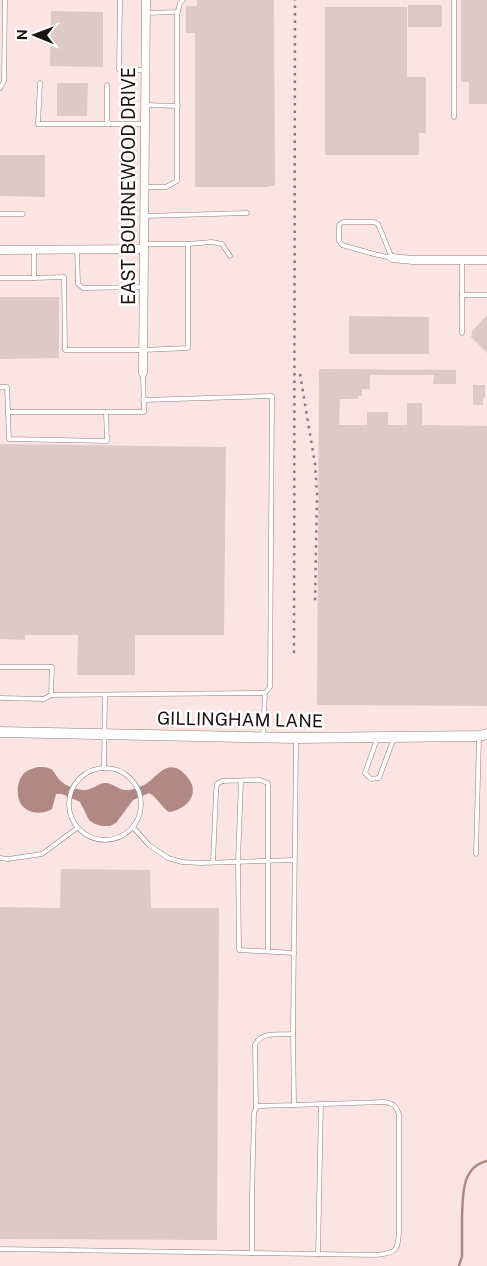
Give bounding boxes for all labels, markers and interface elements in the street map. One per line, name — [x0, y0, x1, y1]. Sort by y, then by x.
north arrow — [10, 10, 60, 60]
text: N — [14, 29, 30, 40]
street label: EAST BOURNEWOOD DRIVE — [118, 67, 139, 305]
street label: GILLINGHAM LANE — [157, 708, 323, 731]

